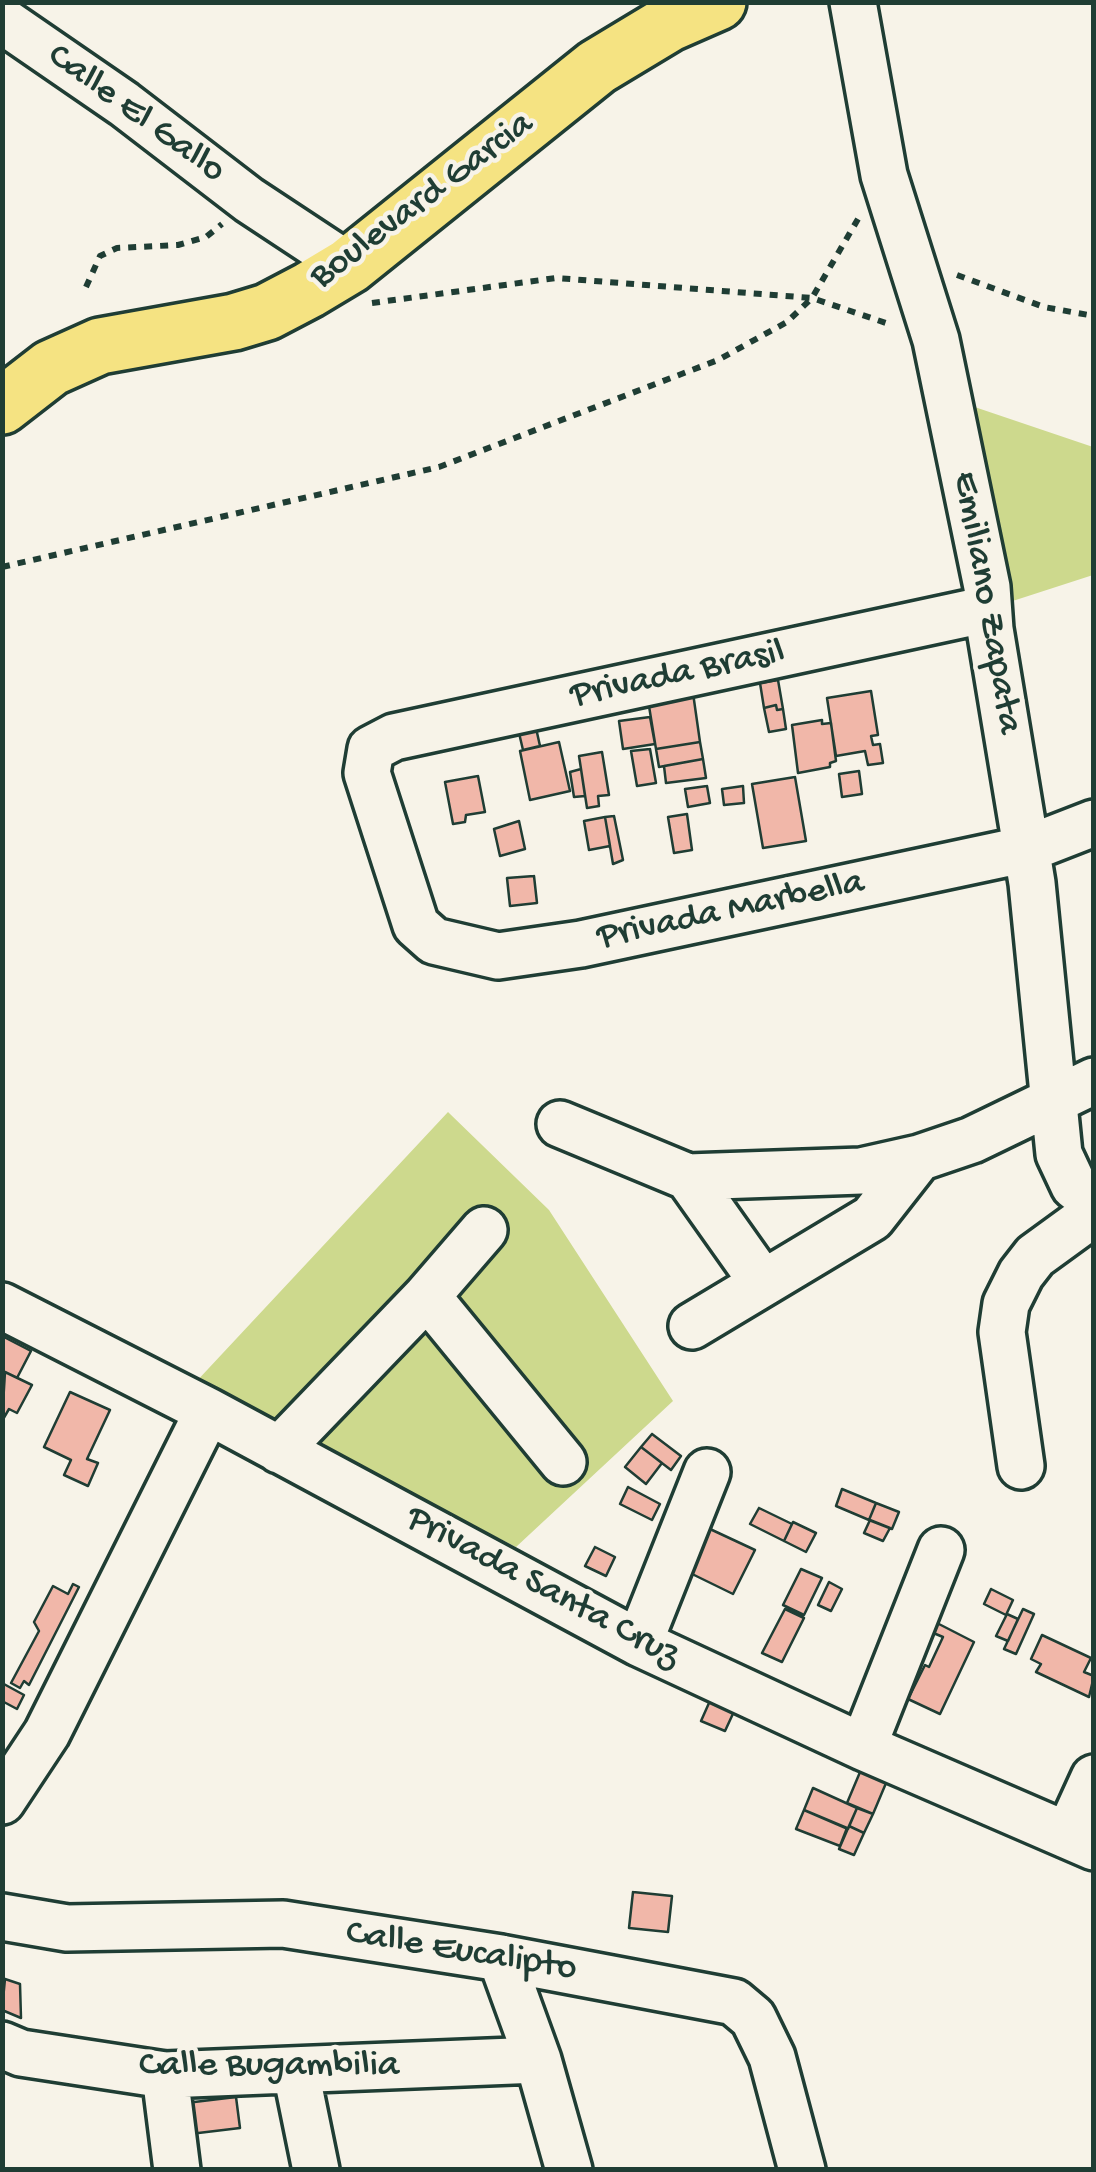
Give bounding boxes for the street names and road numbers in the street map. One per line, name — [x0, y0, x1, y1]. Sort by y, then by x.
street label: Calle El Gallo — [37, 35, 233, 195]
street label: Boulevard Garcia — [302, 103, 544, 301]
street label: Emiliano Zapata — [939, 468, 1031, 738]
street label: Privada Brasil — [567, 631, 789, 721]
street label: Privada Marbella — [594, 861, 868, 963]
street label: Privada Santa Cruz — [397, 1498, 687, 1680]
street label: Calle Eucalipto — [342, 1912, 580, 1994]
street label: Calle Bugambilia — [139, 2044, 399, 2090]

